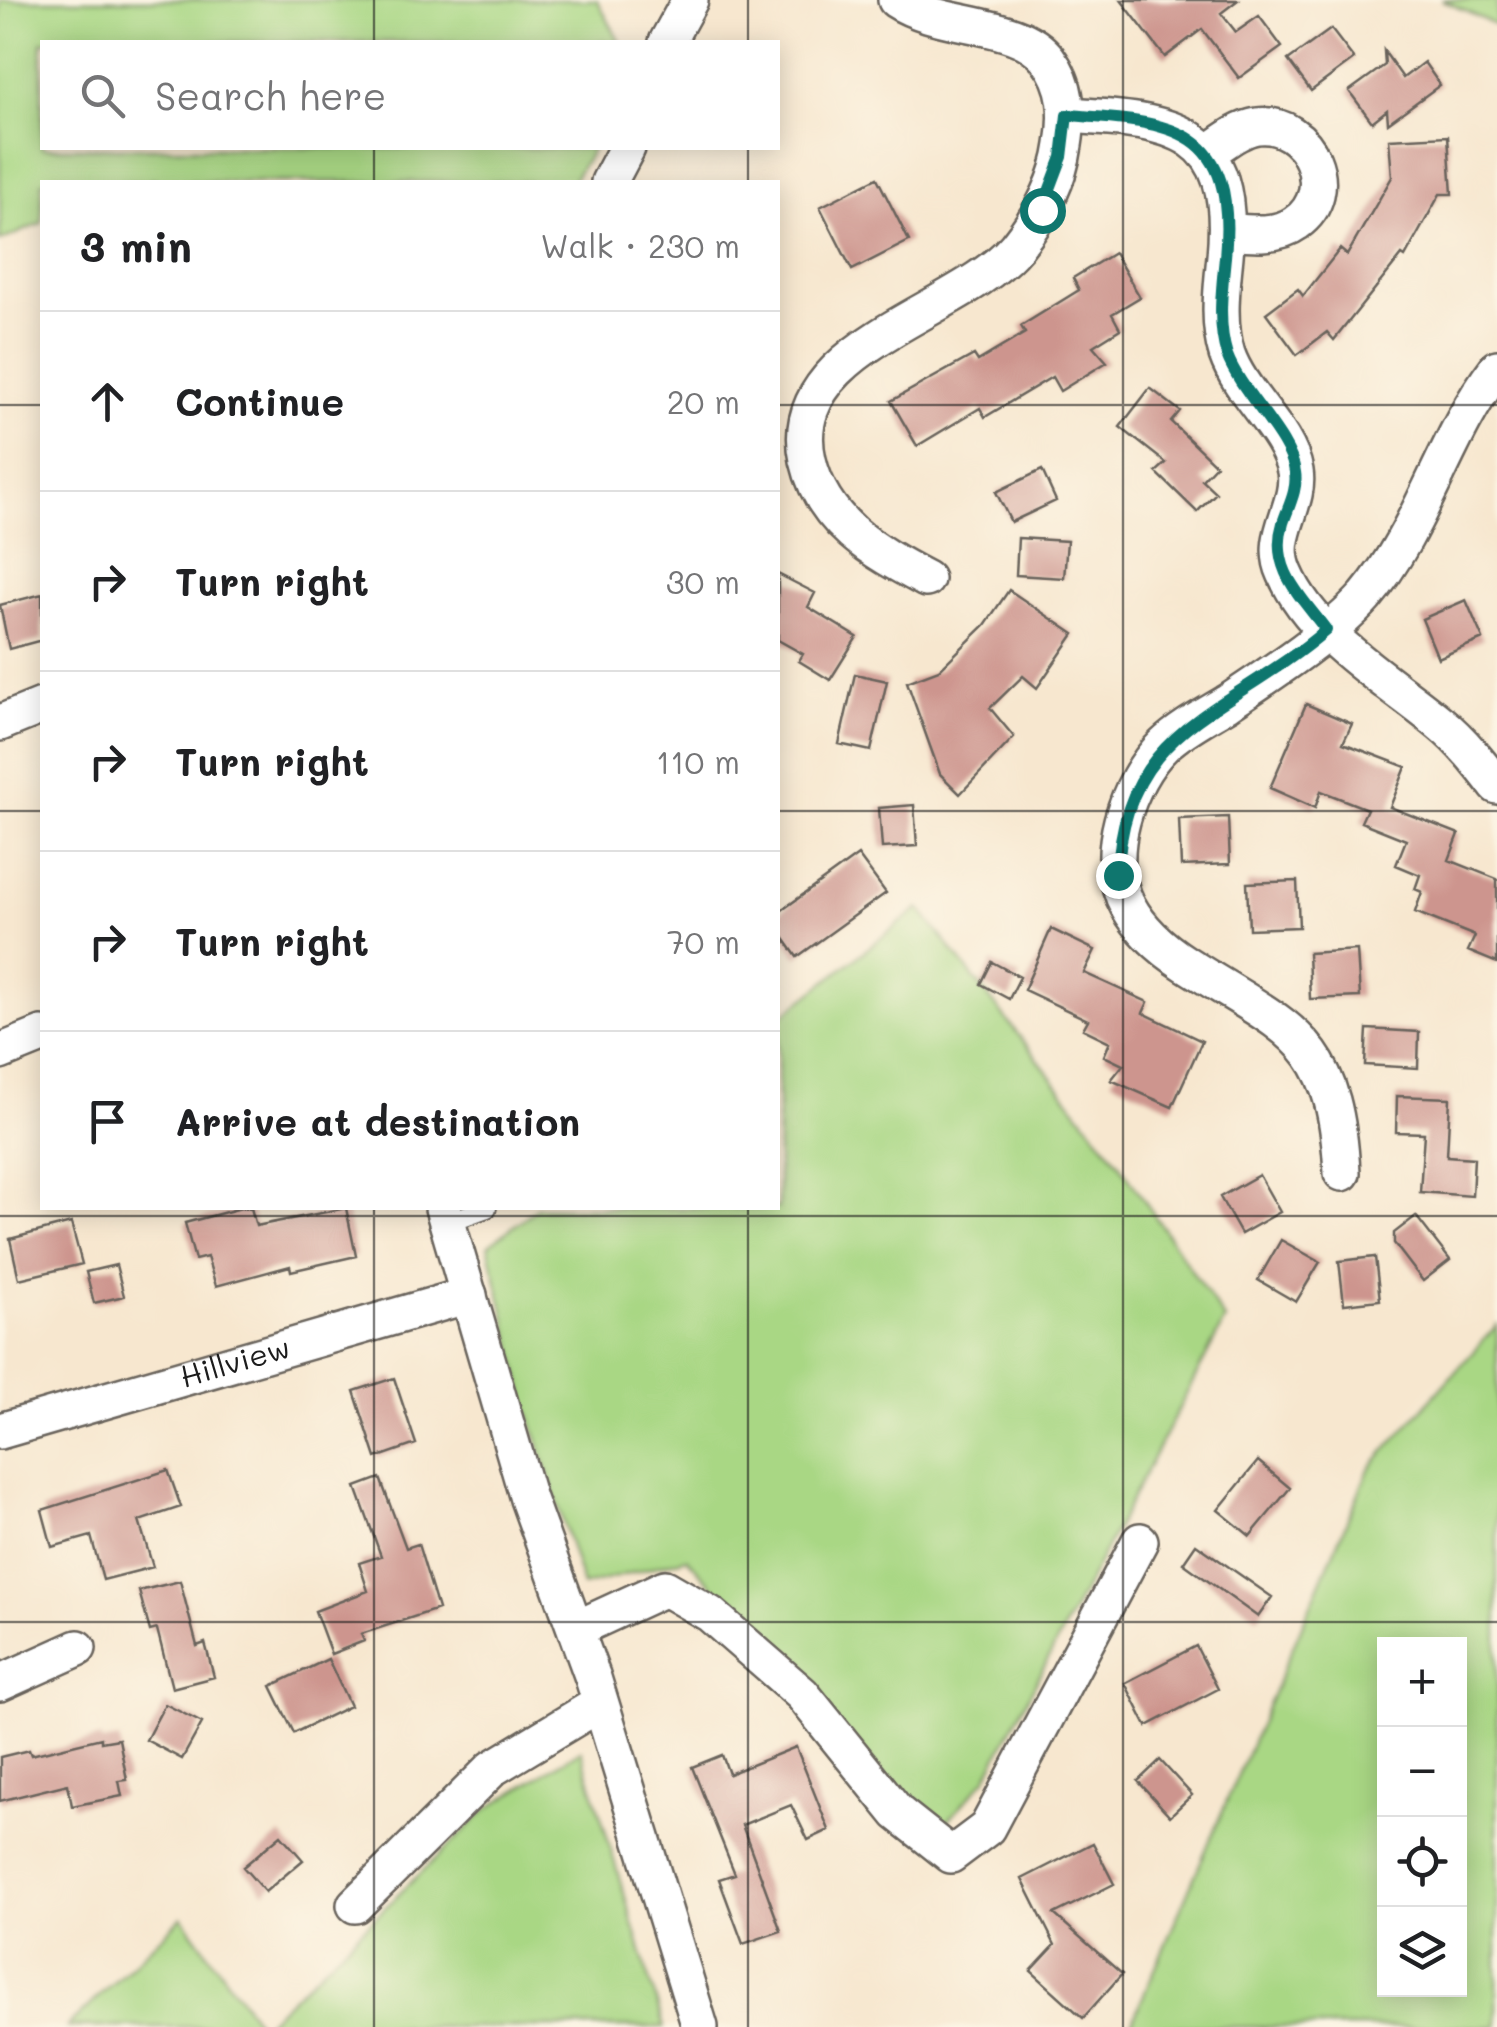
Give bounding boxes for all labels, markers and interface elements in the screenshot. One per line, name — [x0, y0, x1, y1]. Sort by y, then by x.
search box — [40, 40, 780, 150]
icon: search — [75, 68, 130, 123]
text: Search here — [155, 70, 386, 120]
route start — [1020, 188, 1066, 234]
text: 3 min — [80, 218, 192, 273]
text: Walk · 230 m — [540, 224, 740, 266]
icon: ahead — [80, 374, 135, 429]
text: Continue — [175, 376, 344, 426]
text: 20 m — [667, 380, 740, 422]
icon: right — [80, 554, 135, 609]
text: Turn right — [175, 556, 369, 606]
text: 30 m — [666, 560, 740, 602]
icon: right — [80, 734, 135, 789]
text: Turn right — [175, 736, 369, 786]
text: 110 m — [656, 740, 740, 782]
route end — [1096, 853, 1142, 899]
icon: right — [80, 914, 135, 969]
text: Turn right — [175, 916, 369, 966]
text: 70 m — [667, 920, 740, 962]
icon: arrive — [80, 1094, 135, 1149]
text: Arrive at destination — [175, 1096, 580, 1146]
street label: Hillview — [175, 1326, 294, 1396]
map controls — [1377, 1637, 1467, 1997]
button: + — [1377, 1637, 1467, 1727]
button: − — [1377, 1727, 1467, 1817]
button: locate — [1377, 1817, 1467, 1907]
button: layers — [1377, 1907, 1467, 1997]

